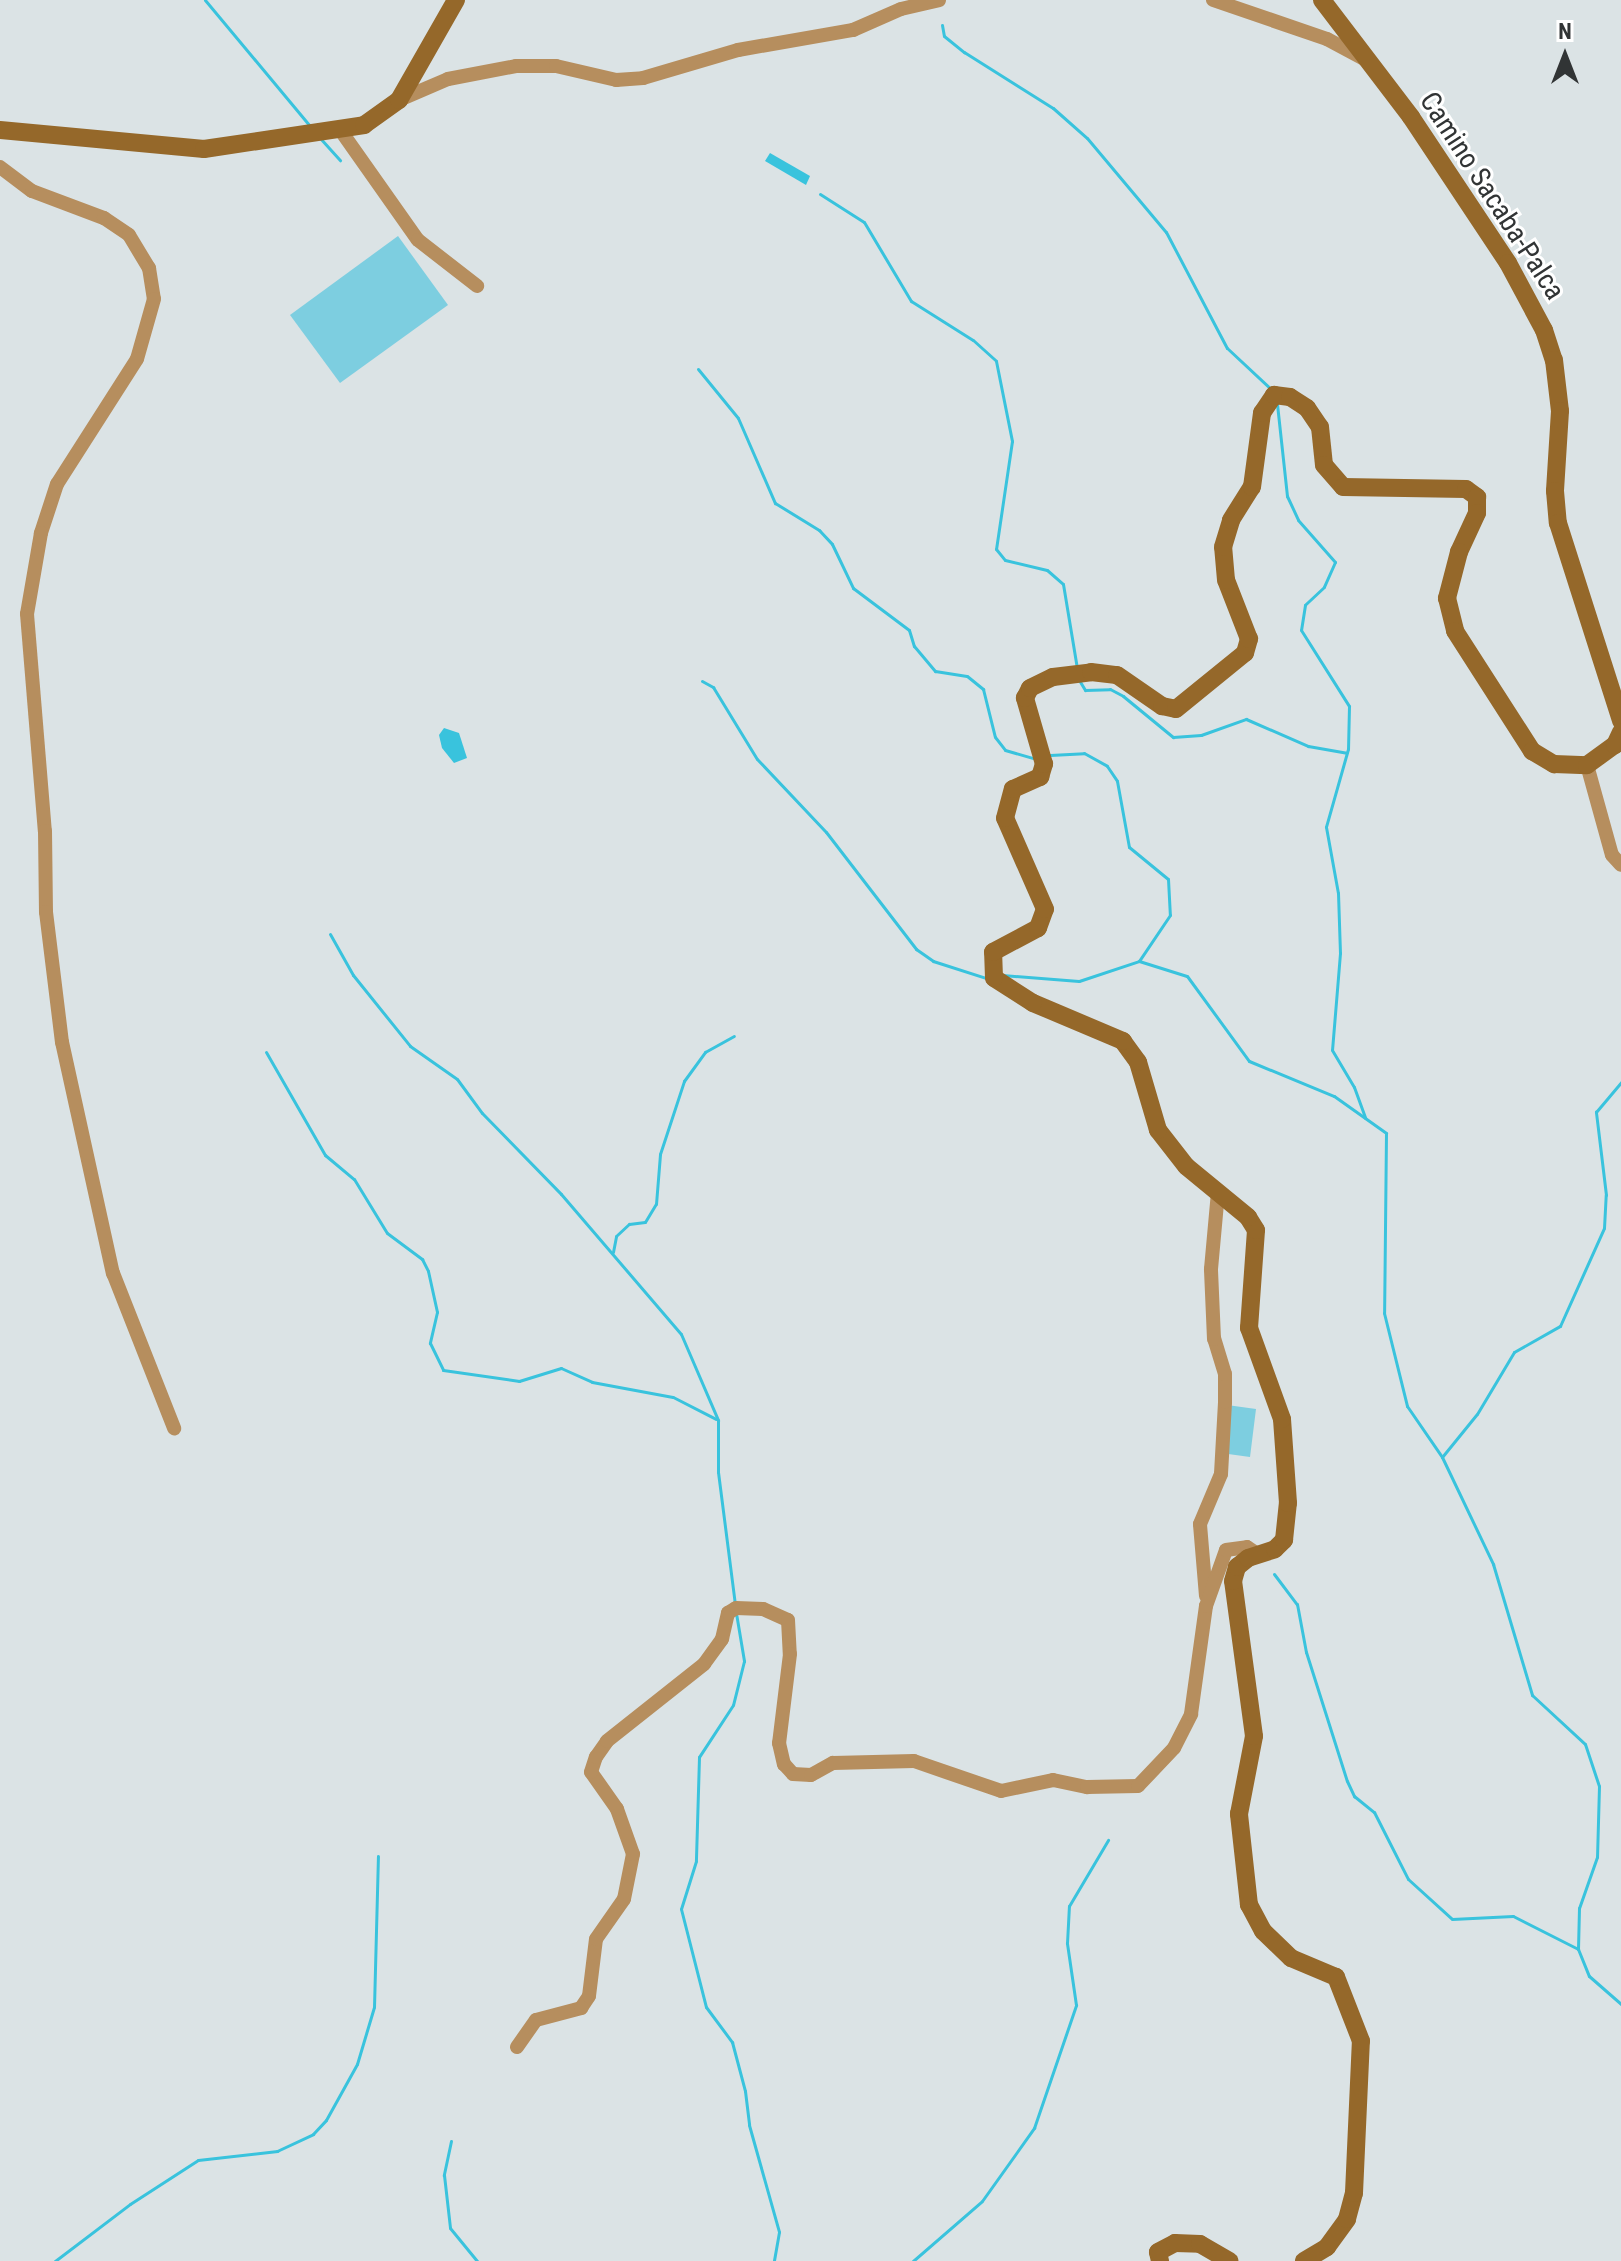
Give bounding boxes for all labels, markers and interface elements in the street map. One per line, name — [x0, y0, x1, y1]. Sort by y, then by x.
north arrow — [1525, 16, 1605, 96]
text: N — [1558, 19, 1572, 44]
street label: Camino Sacaba-Palca — [1412, 86, 1572, 306]

